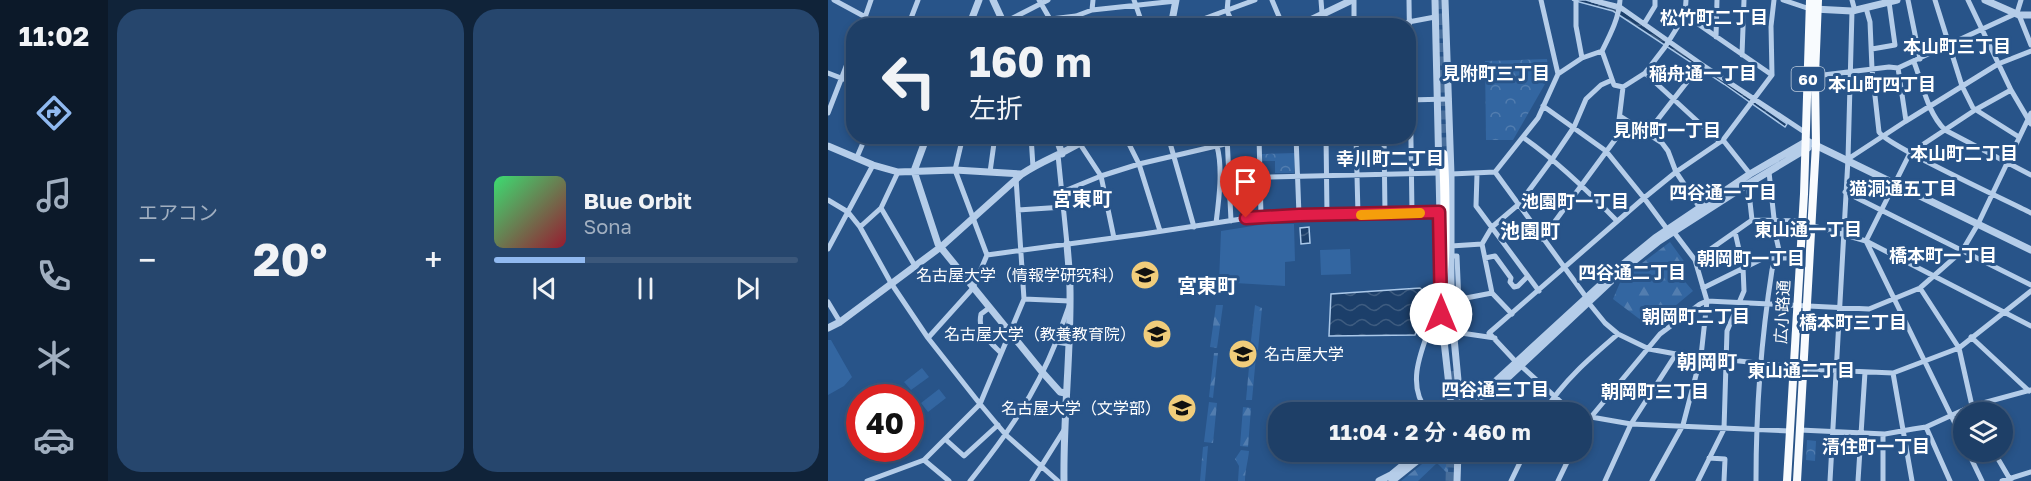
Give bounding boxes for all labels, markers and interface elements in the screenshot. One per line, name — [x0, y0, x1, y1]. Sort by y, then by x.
district label: 松竹町二丁目 — [1660, 6, 1768, 28]
text: 11:02 — [19, 20, 89, 52]
district label: 本山町三丁目 — [1903, 35, 2011, 57]
text: 160 m — [969, 36, 1092, 86]
icon: left — [870, 42, 948, 120]
district label: 見附町三丁目 — [1442, 62, 1550, 84]
district label: 稲舟通一丁目 — [1649, 62, 1757, 84]
road number: 60 — [1792, 67, 1824, 91]
district label: 本山町四丁目 — [1828, 73, 1936, 95]
icon: directions — [33, 92, 75, 134]
text: 左折 — [969, 92, 1023, 124]
district label: 見附町一丁目 — [1613, 119, 1721, 141]
district label: 本山町二丁目 — [1910, 142, 2018, 164]
district label: 幸川町二丁目 — [1336, 147, 1444, 169]
pin — [1220, 156, 1271, 218]
icon: arrive — [1229, 165, 1262, 198]
icon: music — [33, 174, 75, 216]
district label: 猫洞通五丁目 — [1849, 177, 1957, 199]
district label: 四谷通一丁目 — [1669, 181, 1777, 203]
district label: 宮東町 — [1052, 186, 1112, 210]
text: Blue Orbit — [584, 187, 692, 214]
district label: 池園町一丁目 — [1521, 190, 1629, 212]
text: エアコン — [138, 200, 218, 224]
text: Sona — [584, 214, 632, 238]
district label: 池園町 — [1500, 218, 1560, 242]
district label: 東山通一丁目 — [1754, 218, 1862, 240]
text: 20° — [253, 232, 327, 286]
text: − — [138, 240, 156, 279]
text: + — [424, 240, 442, 279]
district label: 橋本町一丁目 — [1889, 244, 1997, 266]
district label: 朝岡町一丁目 — [1697, 247, 1805, 269]
icon: phone — [33, 255, 75, 297]
school or university icon: 名古屋大学（情報学研究科） — [1129, 259, 1161, 291]
district label: 四谷通二丁目 — [1578, 261, 1686, 283]
place label: 名古屋大学（情報学研究科） — [916, 265, 1124, 285]
icon: previous — [528, 272, 561, 305]
icon: pause — [629, 272, 662, 305]
icon: next — [731, 272, 764, 305]
district label: 宮東町 — [1177, 273, 1237, 297]
street label: 広小路通 — [1770, 280, 1794, 344]
position arrow — [1409, 282, 1473, 346]
district label: 朝岡町二丁目 — [1642, 305, 1750, 327]
district label: 橋本町三丁目 — [1799, 311, 1907, 333]
school or university icon: 名古屋大学（教養教育院） — [1141, 318, 1173, 350]
place label: 名古屋大学（教養教育院） — [944, 324, 1136, 344]
icon: climate — [33, 337, 75, 379]
school or university icon: 名古屋大学 — [1227, 338, 1259, 370]
place label: 名古屋大学 — [1264, 344, 1344, 364]
district label: 朝岡町 — [1677, 349, 1737, 373]
district label: 東山通二丁目 — [1747, 359, 1855, 381]
district label: 四谷通三丁目 — [1441, 378, 1549, 400]
district label: 朝岡町三丁目 — [1601, 380, 1709, 402]
speed limit sign: 40 — [846, 384, 924, 462]
school or university icon: 名古屋大学（文学部） — [1166, 392, 1198, 424]
place label: 名古屋大学（文学部） — [1001, 398, 1161, 418]
map controls — [1953, 402, 2013, 462]
button: layers — [1953, 402, 2013, 462]
text: 11:04 · 2 分 · 460 m — [1329, 418, 1531, 445]
icon: car — [33, 419, 75, 461]
district label: 清住町一丁目 — [1822, 435, 1930, 457]

